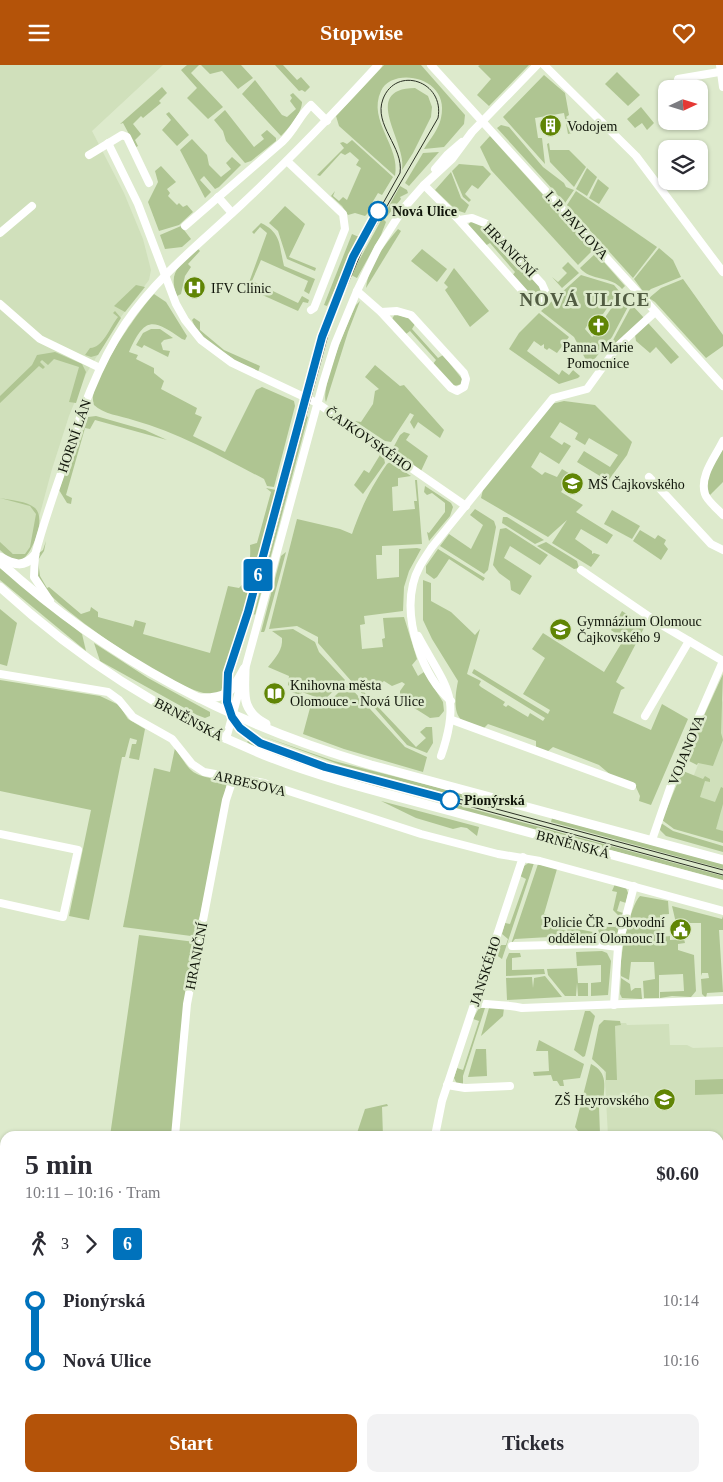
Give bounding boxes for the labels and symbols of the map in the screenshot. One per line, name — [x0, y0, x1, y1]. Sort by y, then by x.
north arrow — [658, 80, 708, 130]
building icon: Vodojem — [539, 114, 563, 138]
place label: Vodojem — [567, 119, 617, 134]
street label: I. P. PAVLOVA — [542, 188, 612, 263]
marker: Nová Ulice — [368, 201, 388, 221]
place label: Nová Ulice — [392, 204, 457, 219]
street label: HRANIČNÍ — [480, 220, 540, 280]
hospital icon: IFV Clinic — [183, 276, 207, 300]
place label: IFV Clinic — [211, 281, 271, 296]
district label: NOVÁ ULICE — [520, 289, 650, 310]
church icon: Panna Marie Pomocnice — [586, 313, 610, 337]
place label: Panna Marie Pomocnice — [562, 340, 634, 371]
street label: HORNÍ LÁN — [54, 397, 94, 475]
street label: ČAJKOVSKÉHO — [323, 403, 415, 475]
school or university icon: MŠ Čajkovského — [560, 472, 584, 496]
place label: MŠ Čajkovského — [588, 476, 685, 492]
line badge: 6 — [242, 559, 274, 591]
place label: Gymnázium Olomouc Čajkovského 9 — [577, 614, 702, 645]
school or university icon: Gymnázium Olomouc Čajkovského 9 — [549, 617, 573, 641]
place label: Knihovna města Olomouce - Nová Ulice — [290, 678, 424, 709]
library icon: Knihovna města Olomouce - Nová Ulice — [262, 681, 286, 705]
street label: BRNĚNSKÁ — [152, 694, 227, 744]
street label: VOJANOVA — [666, 712, 708, 787]
street label: ARBESOVA — [212, 768, 288, 799]
marker: Pionýrská — [440, 790, 460, 810]
place label: Pionýrská — [464, 793, 525, 808]
street label: BRNĚNSKÁ — [534, 827, 612, 862]
place label: Policie ČR - Obvodní oddělení Olomouc II — [543, 914, 665, 946]
public building icon: Policie ČR - Obvodní oddělení Olomouc II — [669, 918, 693, 942]
street label: HRANIČNÍ — [182, 921, 210, 991]
street label: JANSKÉHO — [466, 934, 504, 1008]
school or university icon: ZŠ Heyrovského — [653, 1088, 677, 1112]
place label: ZŠ Heyrovského — [555, 1092, 649, 1108]

